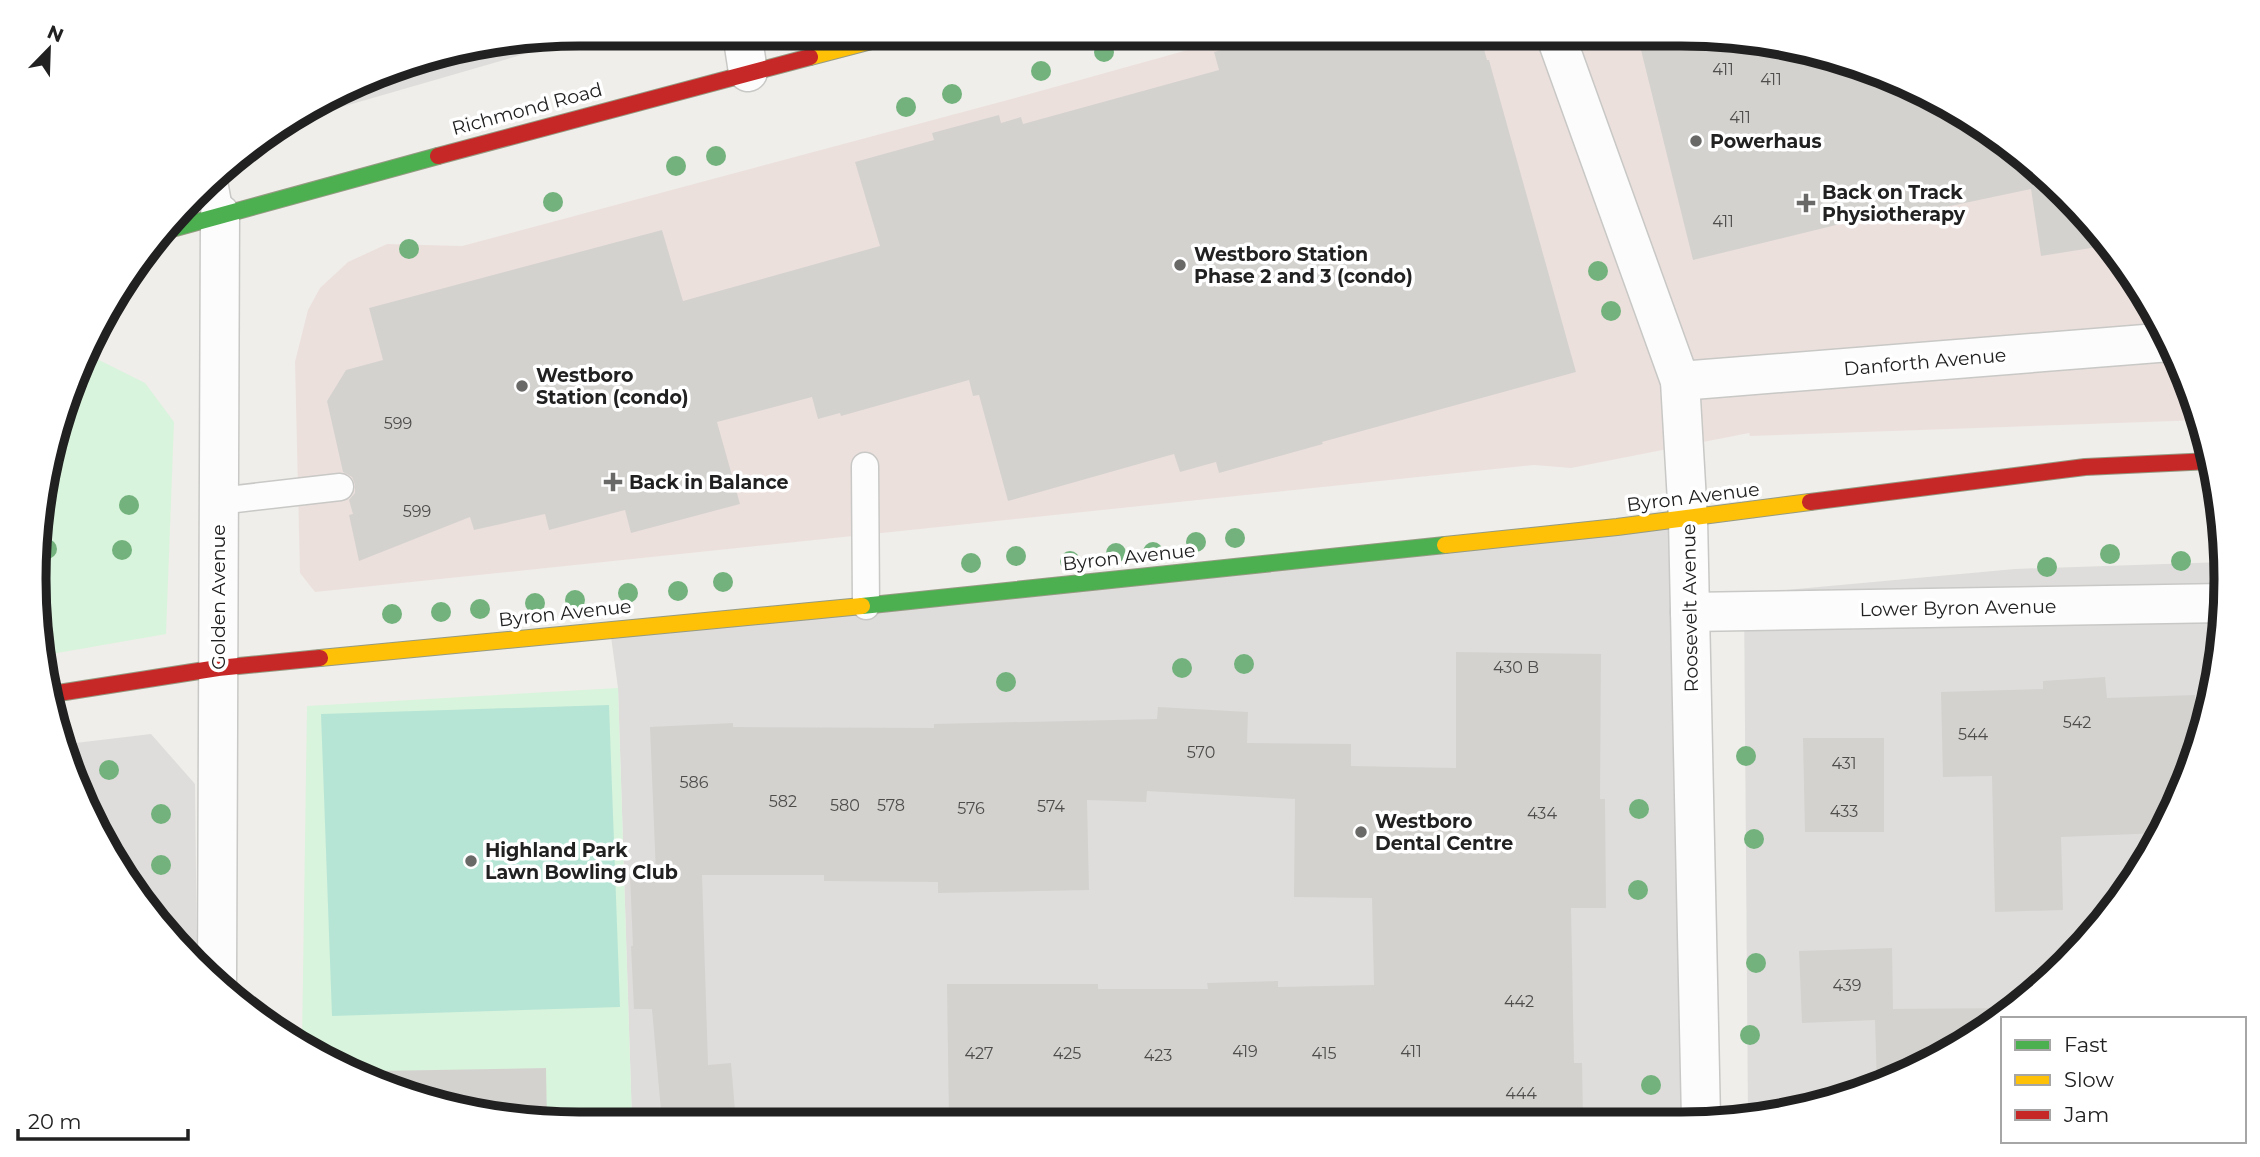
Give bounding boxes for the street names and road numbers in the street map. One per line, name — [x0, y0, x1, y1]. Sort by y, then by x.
street label: Richmond Road — [449, 78, 605, 140]
street label: Danforth Avenue — [1843, 343, 2007, 381]
street label: Byron Avenue — [1625, 477, 1761, 517]
street label: Roosevelt Avenue — [1677, 523, 1703, 693]
street label: Golden Avenue — [207, 524, 230, 670]
street label: Byron Avenue — [1061, 539, 1197, 575]
street label: Byron Avenue — [497, 595, 633, 631]
street label: Lower Byron Avenue — [1860, 595, 2056, 621]

